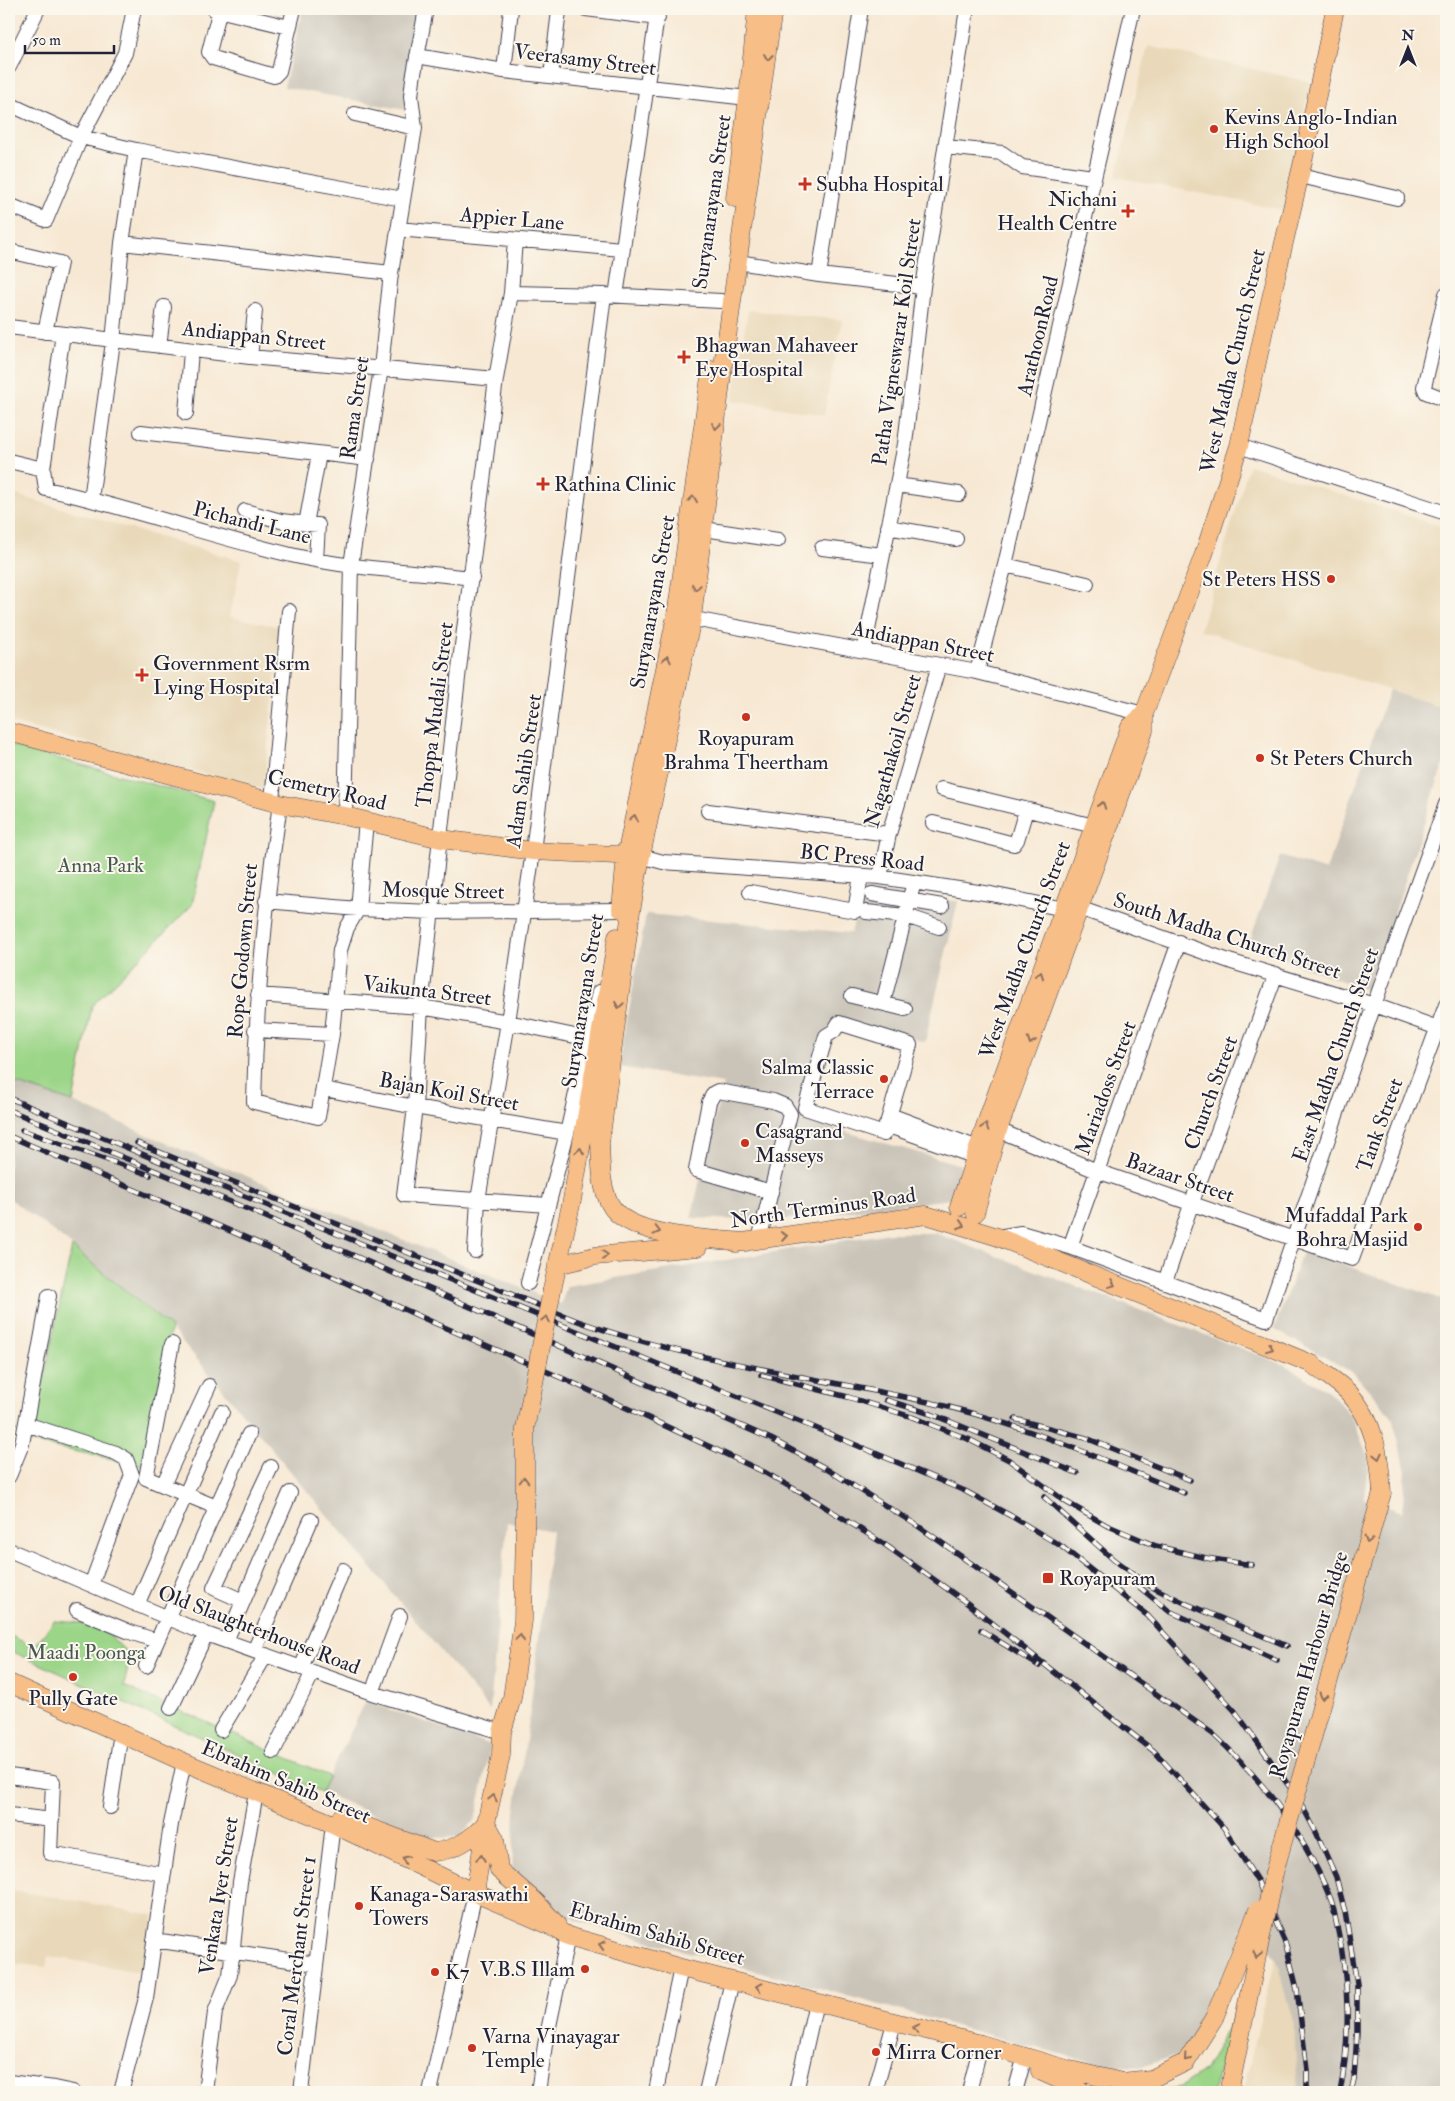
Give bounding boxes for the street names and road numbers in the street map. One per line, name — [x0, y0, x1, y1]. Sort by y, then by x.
street label: Veerasamy Street — [512, 38, 658, 82]
street label: Suryanarayana Street — [686, 113, 738, 291]
street label: Appier Lane — [458, 201, 565, 237]
street label: Patha Vigneswarar Koil Street — [866, 216, 928, 467]
street label: West Madha Church Street — [1194, 246, 1272, 477]
street label: ArathoonRoad — [1011, 273, 1065, 400]
street label: Andiappan Street — [180, 315, 327, 357]
street label: Rama Street — [334, 355, 376, 461]
street label: Pichandi Lane — [190, 495, 314, 551]
street label: Suryanarayana Street — [624, 513, 682, 691]
street label: Andiappan Street — [849, 615, 997, 669]
street label: Thoppa Mudali Street — [410, 620, 460, 809]
street label: Nagathakoil Street — [858, 671, 928, 831]
street label: Adam Sahib Street — [500, 692, 548, 851]
street label: Cemetry Road — [265, 763, 390, 817]
street label: West Madha Church Street — [973, 837, 1077, 1063]
street label: BC Press Road — [798, 838, 926, 878]
street label: Rope Godown Street — [222, 862, 264, 1040]
street label: Mosque Street — [381, 876, 505, 906]
street label: South Madha Church Street — [1110, 886, 1344, 986]
street label: Suryanarayana Street — [556, 912, 610, 1090]
street label: East Madha Church Street — [1287, 944, 1385, 1166]
street label: Vaikunta Street — [361, 970, 493, 1012]
street label: Mariadoss Street — [1069, 1017, 1143, 1159]
street label: Church Street — [1178, 1032, 1244, 1154]
street label: Bajan Koil Street — [377, 1066, 521, 1118]
street label: Tank Street — [1351, 1074, 1409, 1176]
street label: Bazaar Street — [1122, 1147, 1238, 1209]
street label: North Terminus Road — [729, 1182, 918, 1234]
street label: Royapuram Harbour Bridge — [1264, 1548, 1354, 1782]
street label: Old Slaughterhouse Road — [154, 1579, 365, 1681]
street label: Ebrahim Sahib Street — [197, 1734, 375, 1830]
street label: Venkata Iyer Street — [193, 1815, 245, 1977]
street label: Coral Merchant Street 1 — [271, 1855, 323, 2057]
street label: Ebrahim Sahib Street — [566, 1896, 748, 1972]

